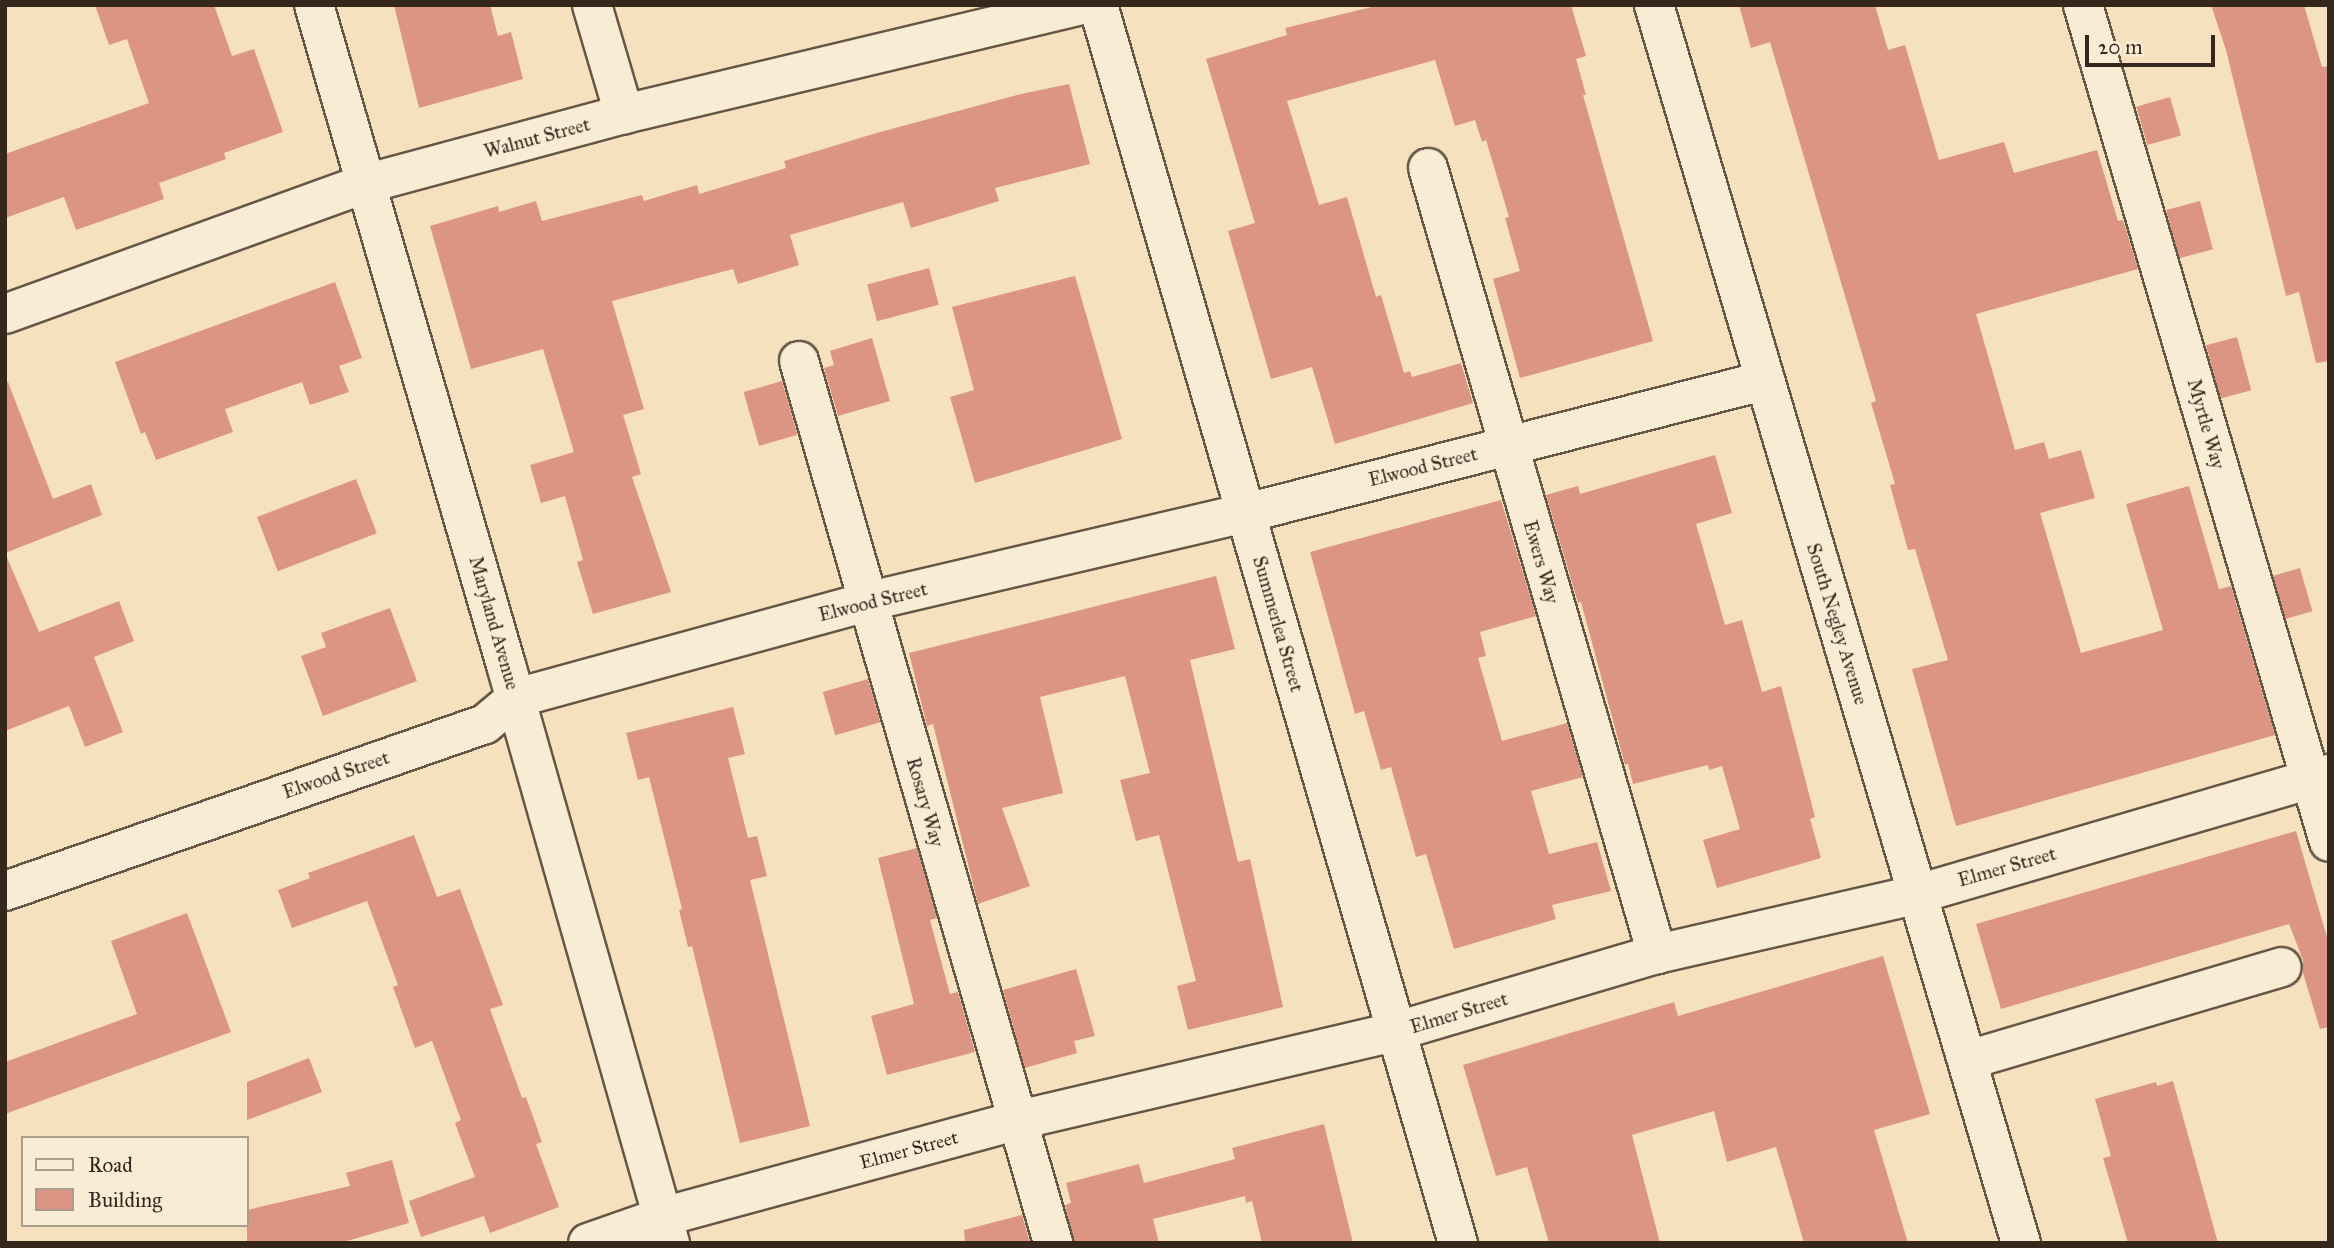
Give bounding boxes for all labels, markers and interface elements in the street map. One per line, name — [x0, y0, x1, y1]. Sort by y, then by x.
scale bar — [2089, 21, 2218, 65]
text: 20 m — [2098, 34, 2143, 60]
street label: Walnut Street — [482, 113, 592, 163]
street label: Myrtle Way — [2182, 376, 2230, 472]
street label: Elwood Street — [1366, 442, 1480, 492]
street label: Ewers Way — [1518, 518, 1564, 606]
street label: South Negley Avenue — [1802, 541, 1872, 707]
street label: Summerlea Street — [1248, 553, 1308, 695]
street label: Maryland Avenue — [464, 554, 524, 692]
street label: Elwood Street — [816, 577, 930, 627]
street label: Elwood Street — [280, 746, 392, 804]
street label: Rosary Way — [901, 755, 949, 849]
street label: Elmer Street — [1955, 842, 2059, 892]
street label: Elmer Street — [1407, 987, 1511, 1039]
street label: Elmer Street — [857, 1126, 961, 1174]
legend — [21, 1136, 248, 1227]
text: Road — [88, 1152, 133, 1178]
text: Building — [88, 1187, 162, 1213]

